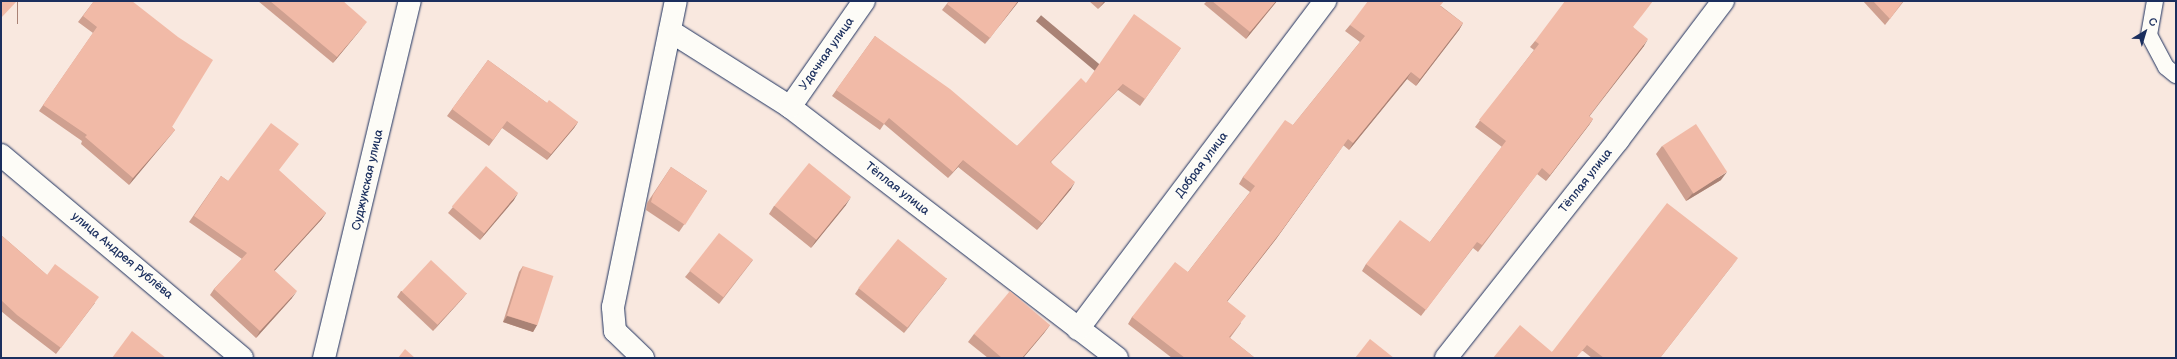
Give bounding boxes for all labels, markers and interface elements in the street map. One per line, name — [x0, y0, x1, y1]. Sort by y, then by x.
north arrow — [2125, 12, 2165, 52]
street label: Удачная улица — [797, 15, 857, 93]
text: С — [2146, 15, 2160, 30]
street label: Суджукская улица — [349, 128, 387, 232]
street label: Добрая улица — [1173, 129, 1231, 201]
street label: Тёплая улица — [1556, 146, 1616, 216]
street label: Тёплая улица — [862, 159, 932, 219]
street label: улица Андрея Рублёва — [68, 209, 176, 303]

